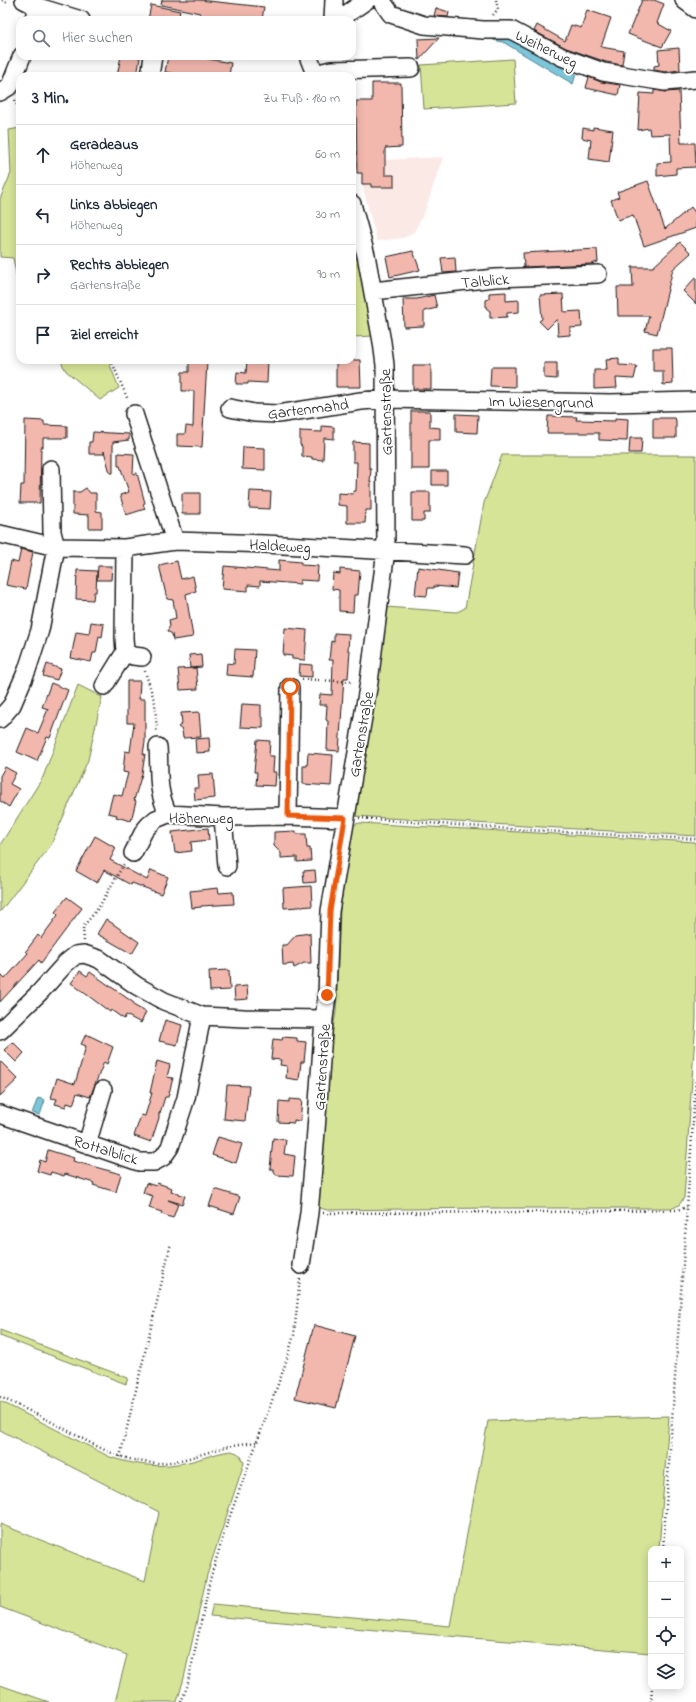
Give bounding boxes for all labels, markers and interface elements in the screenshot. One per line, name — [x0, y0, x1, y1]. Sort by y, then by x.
search box — [16, 16, 356, 60]
street label: Weiherweg — [511, 24, 582, 75]
icon: search — [30, 27, 52, 49]
text: Hier suchen — [62, 27, 133, 49]
text: 3 Min. — [32, 86, 69, 111]
text: Zu Fuß · 180 m — [263, 89, 340, 108]
text: Geradeaus — [70, 134, 138, 156]
icon: ahead — [32, 144, 54, 166]
text: 60 m — [315, 145, 340, 164]
text: Höhenweg — [70, 156, 123, 175]
text: Links abbiegen — [70, 194, 157, 216]
icon: left — [32, 204, 54, 226]
text: 30 m — [316, 205, 340, 224]
text: Höhenweg — [70, 216, 123, 235]
text: Rechts abbiegen — [70, 254, 169, 276]
icon: right — [32, 264, 54, 286]
text: 90 m — [317, 265, 340, 284]
street label: Talblick — [460, 268, 511, 296]
text: Gartenstraße — [70, 276, 140, 295]
icon: arrive — [32, 324, 54, 346]
text: Ziel erreicht — [70, 324, 138, 346]
street label: Gartenstraße — [374, 368, 400, 456]
street label: Im Wiesengrund — [488, 390, 594, 416]
street label: Gartenmahd — [266, 393, 350, 427]
street label: Haldeweg — [248, 533, 311, 561]
route start — [281, 678, 299, 696]
street label: Gartenstraße — [343, 689, 381, 779]
street label: Höhenweg — [169, 807, 233, 831]
route end — [318, 986, 336, 1004]
street label: Gartenstraße — [308, 1022, 338, 1111]
street label: Rottalblick — [70, 1130, 142, 1172]
map controls — [648, 1546, 684, 1690]
button: + — [648, 1546, 684, 1582]
button: − — [648, 1582, 684, 1618]
button: locate — [648, 1618, 684, 1654]
button: layers — [648, 1654, 684, 1690]

